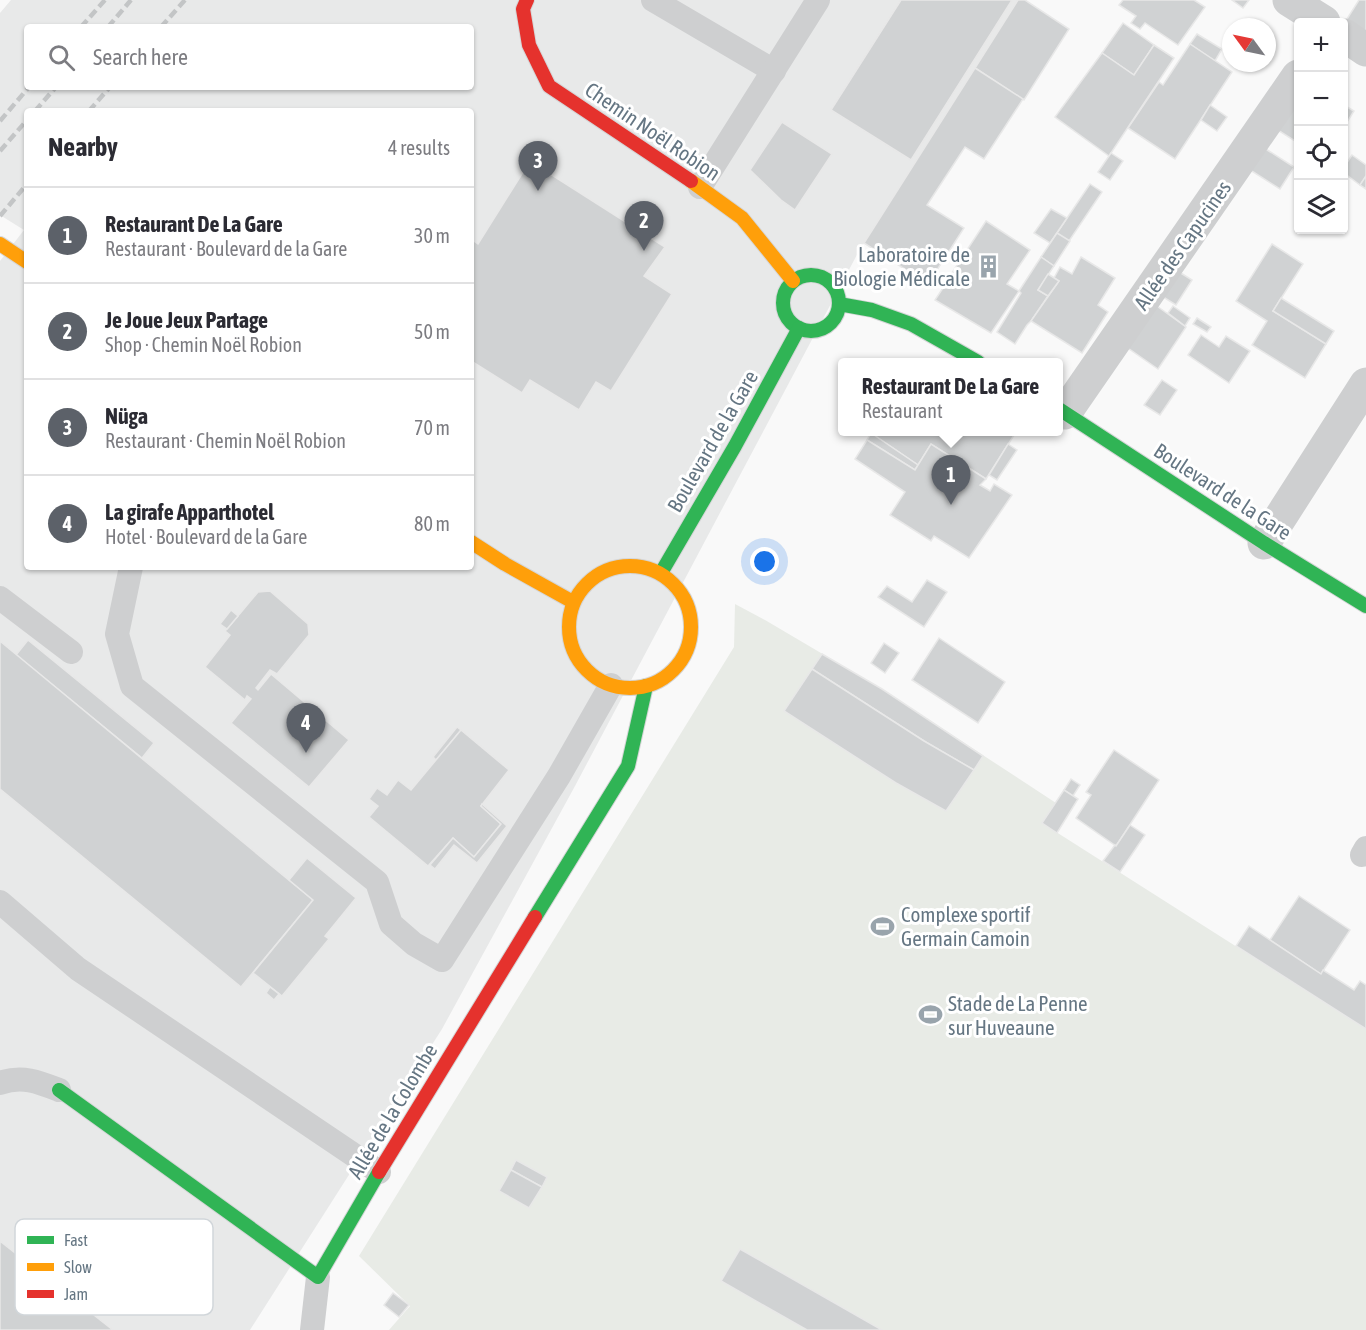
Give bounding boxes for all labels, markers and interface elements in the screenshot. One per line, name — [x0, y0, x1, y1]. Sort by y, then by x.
north arrow — [1222, 18, 1276, 72]
map controls — [1294, 18, 1348, 234]
button: + — [1294, 18, 1348, 72]
search box — [24, 24, 474, 90]
icon: search — [45, 41, 78, 74]
text: Search here — [93, 44, 188, 70]
button: − — [1294, 72, 1348, 126]
street label: Chemin Noël Robion — [581, 77, 725, 185]
button: locate — [1294, 126, 1348, 180]
text: Nearby — [48, 132, 118, 162]
text: 4 results — [388, 136, 450, 159]
pin: 3 — [518, 142, 558, 191]
street label: Allée des Capucines — [1129, 176, 1235, 314]
button: layers — [1294, 180, 1348, 234]
pin: 2 — [624, 202, 664, 251]
text: Restaurant De La Gare — [105, 211, 283, 237]
text: 1 — [63, 224, 72, 247]
text: 30 m — [414, 224, 450, 247]
text: Restaurant · Boulevard de la Gare — [105, 237, 347, 260]
place label: Laboratoire de Biologie Médicale — [833, 242, 970, 290]
building icon: Laboratoire de Biologie Médicale — [975, 253, 1001, 279]
text: Je Joue Jeux Partage — [105, 307, 268, 333]
text: 2 — [63, 320, 72, 343]
text: 50 m — [414, 320, 450, 343]
text: Shop · Chemin Noël Robion — [105, 333, 302, 356]
popup — [838, 358, 1063, 436]
street label: Boulevard de la Gare — [662, 366, 762, 516]
text: Restaurant De La Gare — [862, 373, 1039, 399]
text: Restaurant — [862, 399, 943, 422]
text: Nüga — [105, 403, 148, 429]
text: 3 — [63, 416, 72, 439]
text: 70 m — [414, 416, 450, 439]
text: Restaurant · Chemin Noël Robion — [105, 429, 346, 452]
street label: Boulevard de la Gare — [1150, 438, 1296, 544]
pin: 1 — [932, 456, 970, 505]
text: La girafe Apparthotel — [105, 499, 274, 525]
text: 4 — [63, 512, 72, 535]
text: 80 m — [414, 512, 450, 535]
text: Hotel · Boulevard de la Gare — [105, 525, 307, 548]
your location — [750, 547, 779, 576]
pin: 4 — [286, 704, 326, 753]
place label: Complexe sportif Germain Camoin — [901, 902, 1031, 950]
sports icon: Complexe sportif Germain Camoin — [870, 913, 896, 939]
place label: Stade de La Penne sur Huveaune — [948, 991, 1088, 1039]
sports icon: Stade de La Penne sur Huveaune — [917, 1002, 943, 1028]
street label: Allée de la Colombe — [342, 1039, 442, 1183]
legend — [15, 1219, 213, 1315]
text: Fast — [64, 1231, 88, 1249]
text: Slow — [64, 1258, 92, 1276]
text: Jam — [64, 1285, 88, 1303]

